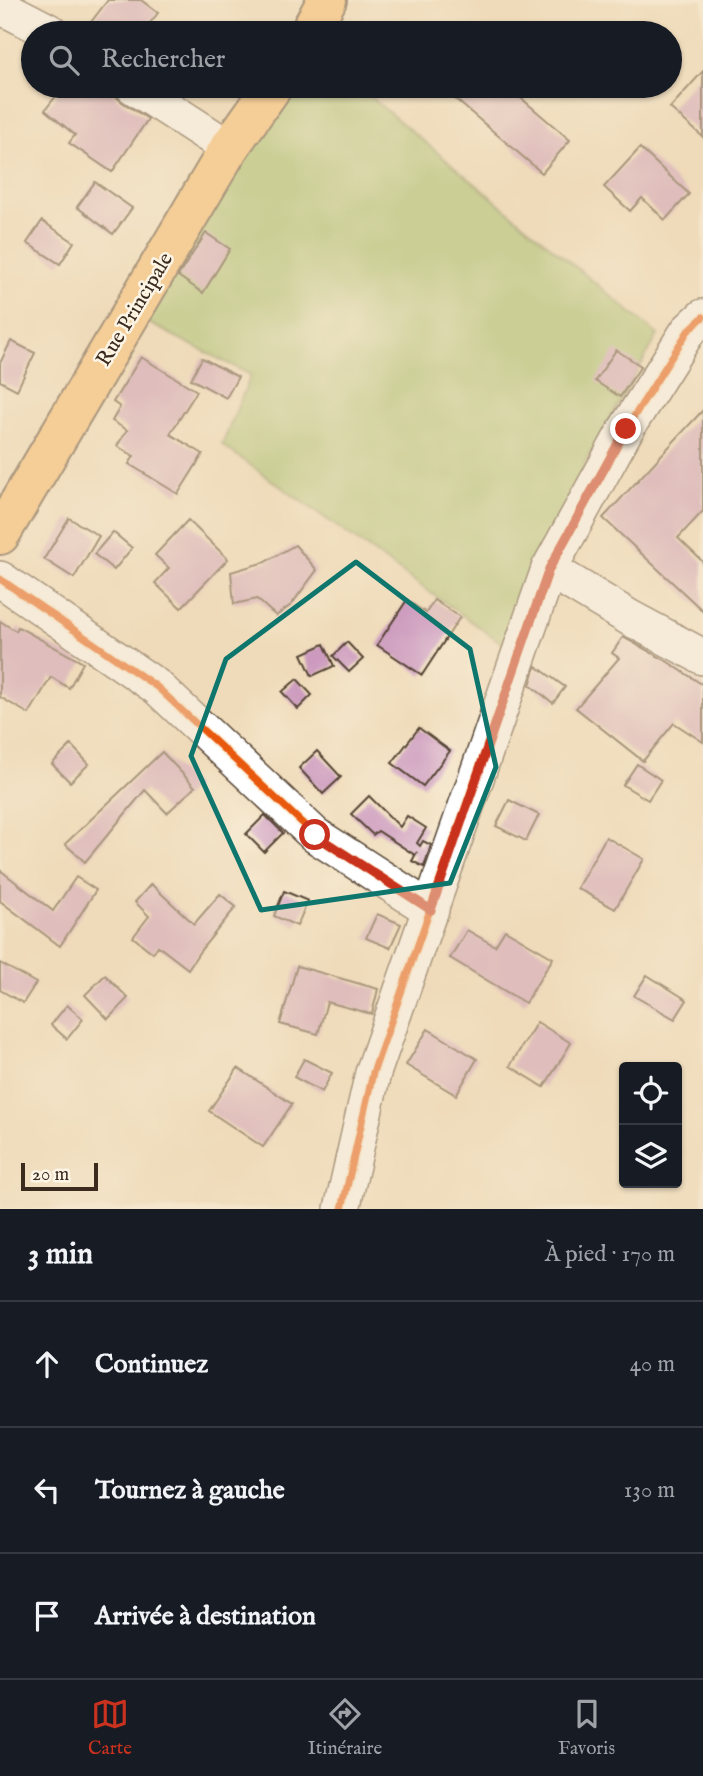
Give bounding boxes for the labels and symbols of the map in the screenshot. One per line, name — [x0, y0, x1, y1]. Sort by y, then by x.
street label: Rue Principale — [91, 248, 180, 372]
route end — [610, 413, 641, 444]
route start — [299, 819, 330, 850]
scale bar — [21, 1160, 98, 1192]

